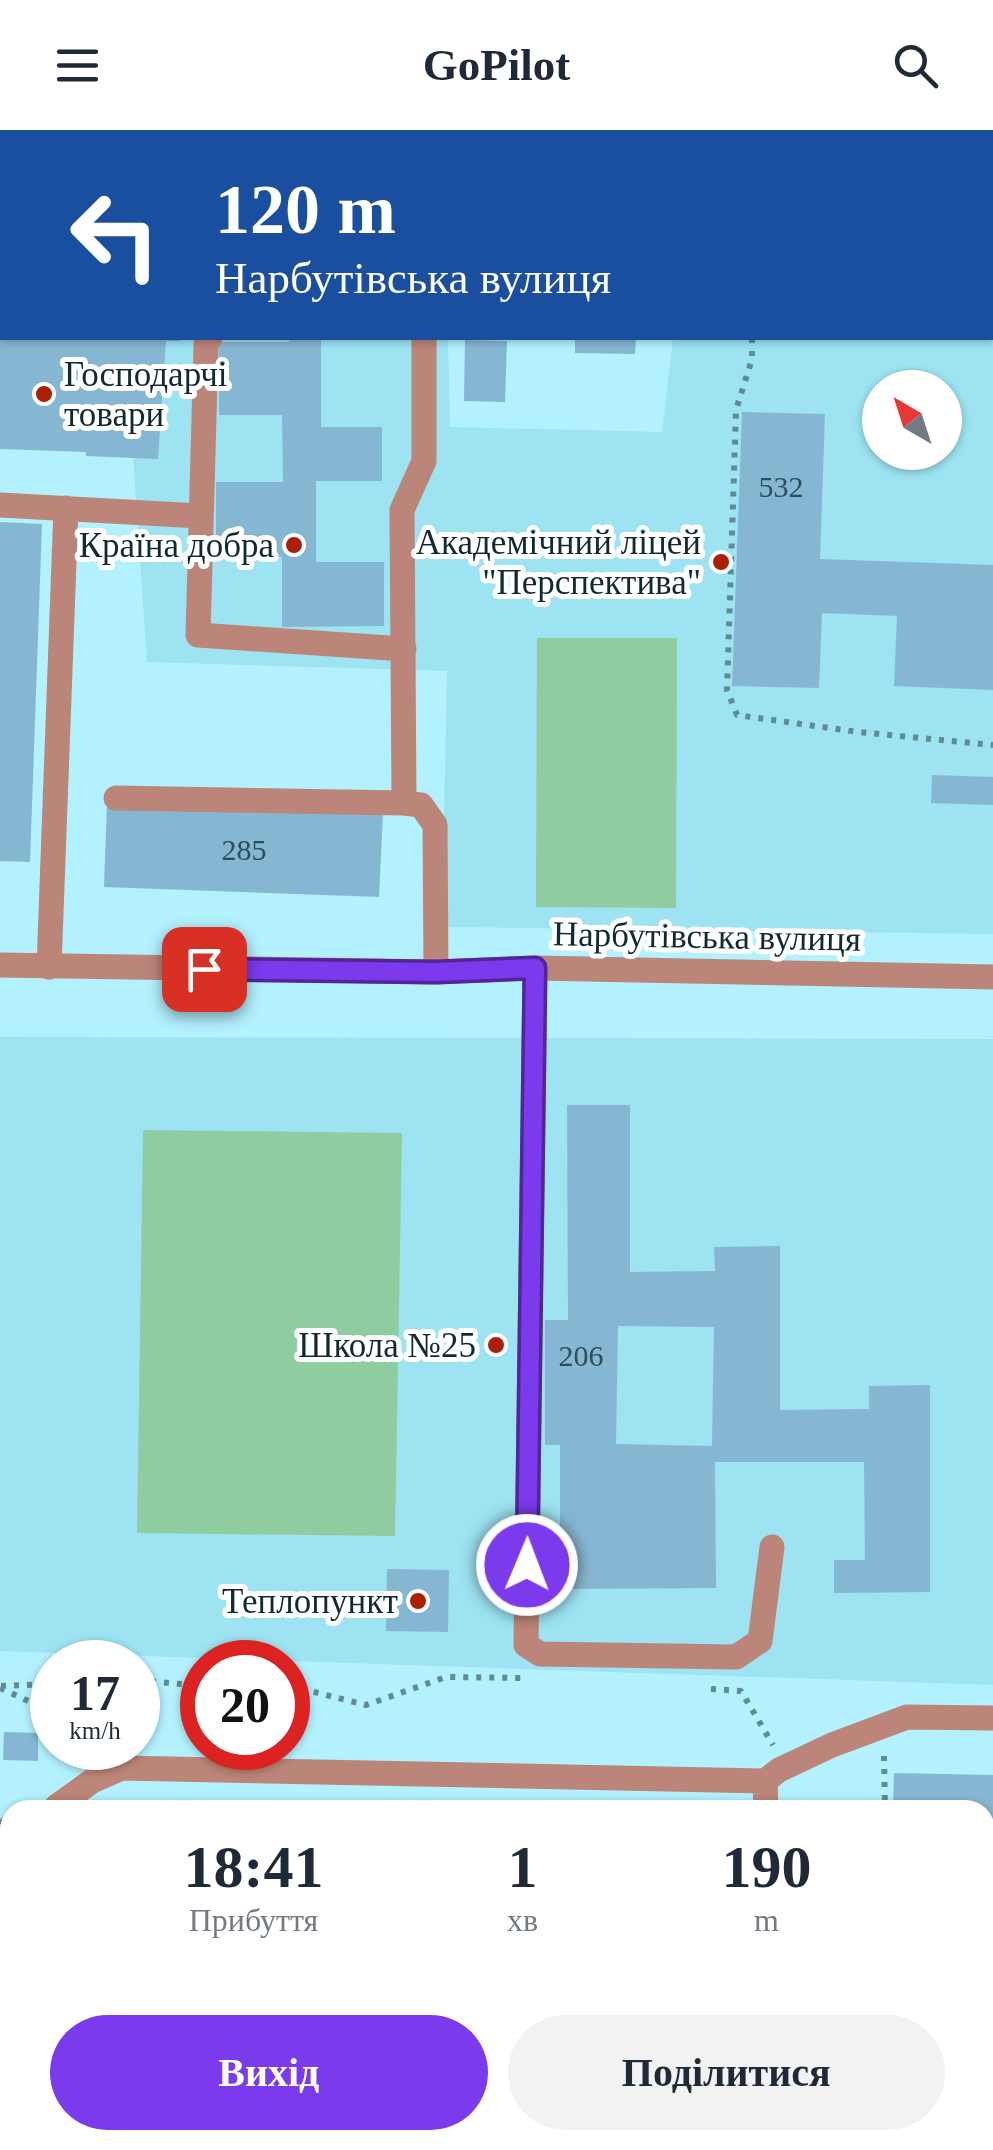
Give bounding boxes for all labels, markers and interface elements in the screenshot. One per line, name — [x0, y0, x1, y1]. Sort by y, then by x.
icon: menu — [50, 38, 105, 93]
icon: search — [888, 38, 943, 93]
text: GoPilot — [423, 40, 570, 90]
icon: left — [50, 170, 180, 300]
text: 120 m — [215, 171, 396, 248]
text: Нарбутівська вулиця — [215, 253, 611, 303]
place label: Господарчі товари — [64, 355, 228, 434]
north arrow — [862, 370, 962, 470]
map controls — [862, 370, 962, 470]
marker: Господарчі товари — [33, 383, 55, 405]
house number: 532 — [759, 470, 804, 503]
place label: Академічний ліцей "Перспектива" — [416, 523, 701, 602]
place label: Країна добра — [79, 526, 274, 565]
marker: Країна добра — [283, 534, 305, 556]
marker: Академічний ліцей "Перспектива" — [710, 551, 732, 573]
house number: 285 — [222, 833, 267, 866]
street label: Нарбутівська вулиця — [553, 914, 861, 959]
pin — [162, 927, 247, 1012]
icon: arrive — [177, 942, 232, 997]
place label: Школа №25 — [298, 1326, 476, 1365]
marker: Школа №25 — [485, 1334, 507, 1356]
house number: 206 — [559, 1339, 604, 1372]
position arrow — [475, 1513, 579, 1617]
place label: Теплопункт — [222, 1582, 398, 1621]
marker: Теплопункт — [407, 1590, 429, 1612]
speed limit sign: 20 — [180, 1640, 310, 1770]
text: 17 — [70, 1665, 120, 1721]
text: km/h — [69, 1717, 121, 1744]
text: 18:41 — [183, 1834, 323, 1900]
text: 1 — [507, 1834, 537, 1900]
text: 190 — [722, 1834, 812, 1900]
text: Прибуття — [189, 1902, 318, 1938]
text: хв — [507, 1902, 538, 1938]
text: m — [754, 1902, 779, 1938]
button: Вихід — [50, 2015, 488, 2130]
button: Поділитися — [508, 2015, 945, 2130]

